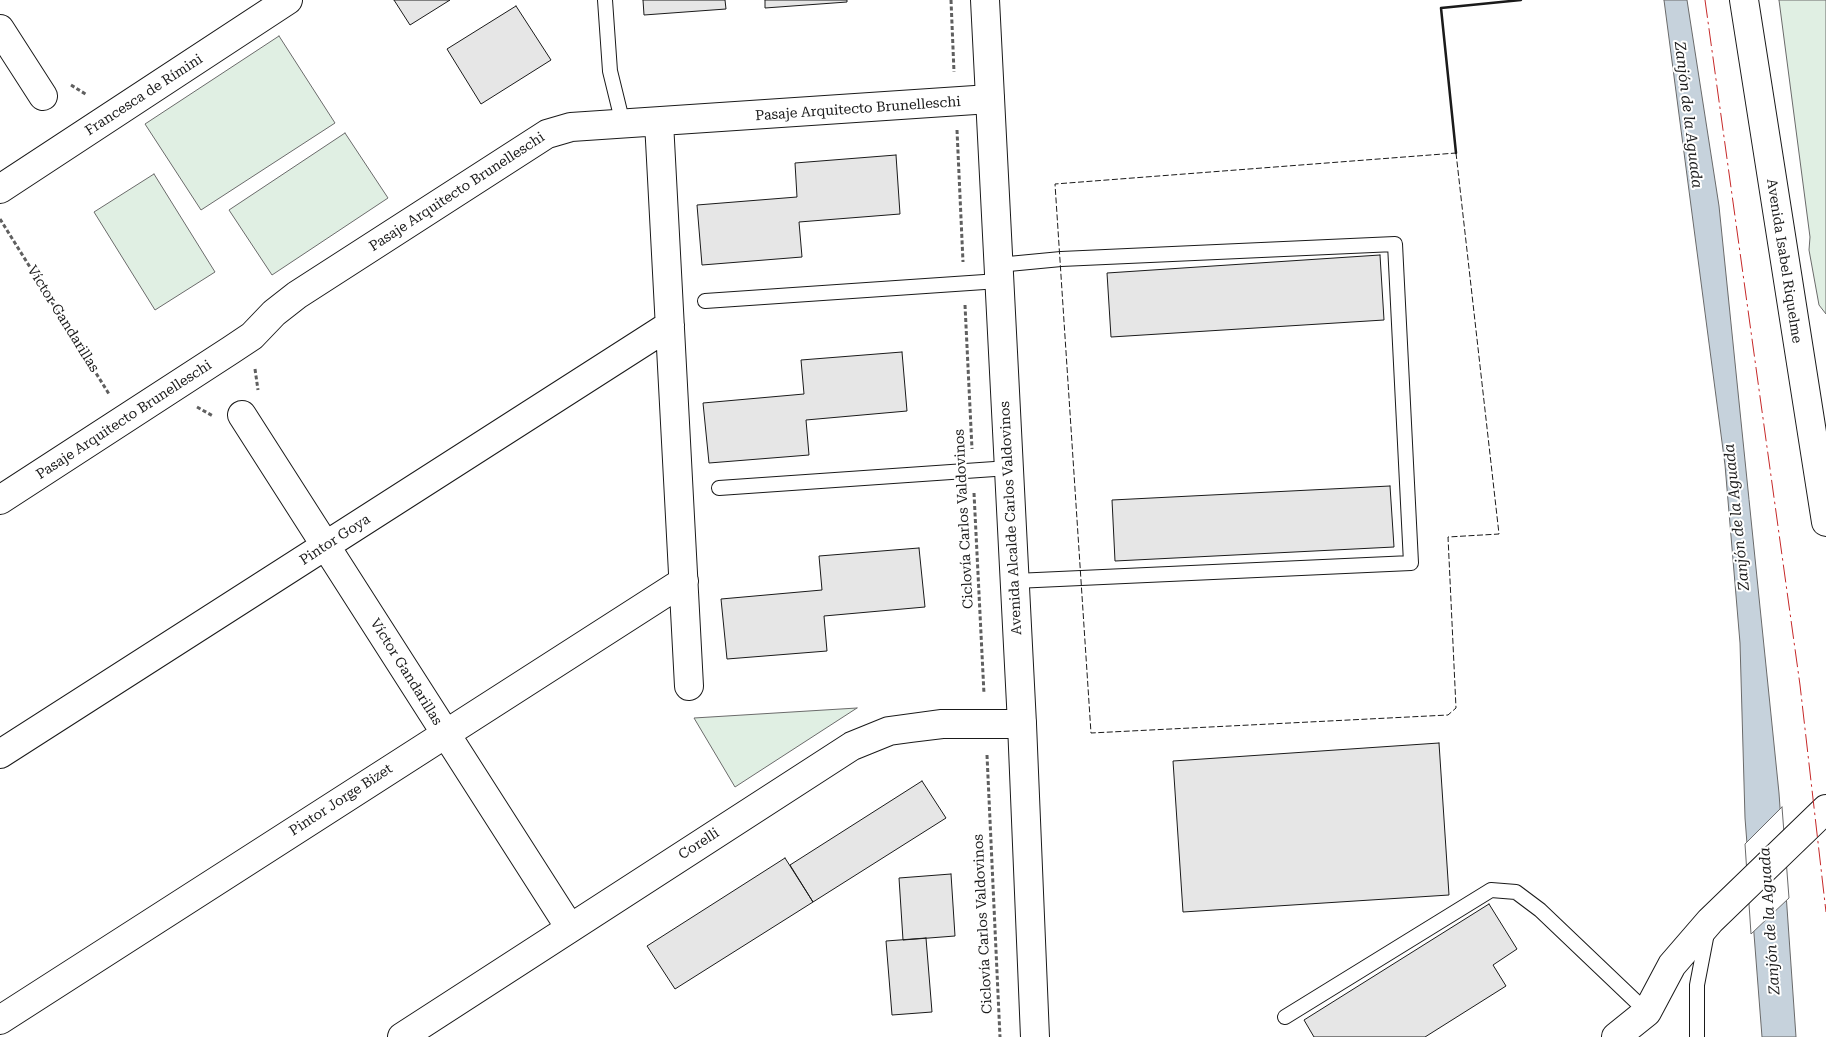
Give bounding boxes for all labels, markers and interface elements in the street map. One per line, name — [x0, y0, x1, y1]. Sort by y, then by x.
water label: Zanjón de la Aguada — [1670, 41, 1706, 189]
street label: Francesca de Rímini — [82, 51, 206, 139]
street label: Pasaje Arquitecto Brunelleschi — [755, 93, 961, 125]
street label: Pasaje Arquitecto Brunelleschi — [366, 129, 548, 255]
street label: Avenida Isabel Riquelme — [1763, 177, 1805, 345]
street label: Víctor Gandarillas — [23, 263, 103, 375]
street label: Pasaje Arquitecto Brunelleschi — [33, 357, 215, 483]
street label: Avenida Alcalde Carlos Valdovinos — [996, 401, 1026, 635]
street label: Ciclovía Carlos Valdovinos — [951, 429, 977, 609]
water label: Zanjón de la Aguada — [1720, 443, 1754, 591]
street label: Pintor Goya — [297, 511, 373, 569]
street label: Víctor Gandarillas — [366, 616, 446, 728]
street label: Pintor Jorge Bizet — [286, 760, 396, 840]
street label: Corelli — [676, 825, 722, 863]
street label: Ciclovía Carlos Valdovinos — [970, 834, 996, 1014]
water label: Zanjón de la Aguada — [1756, 847, 1784, 995]

